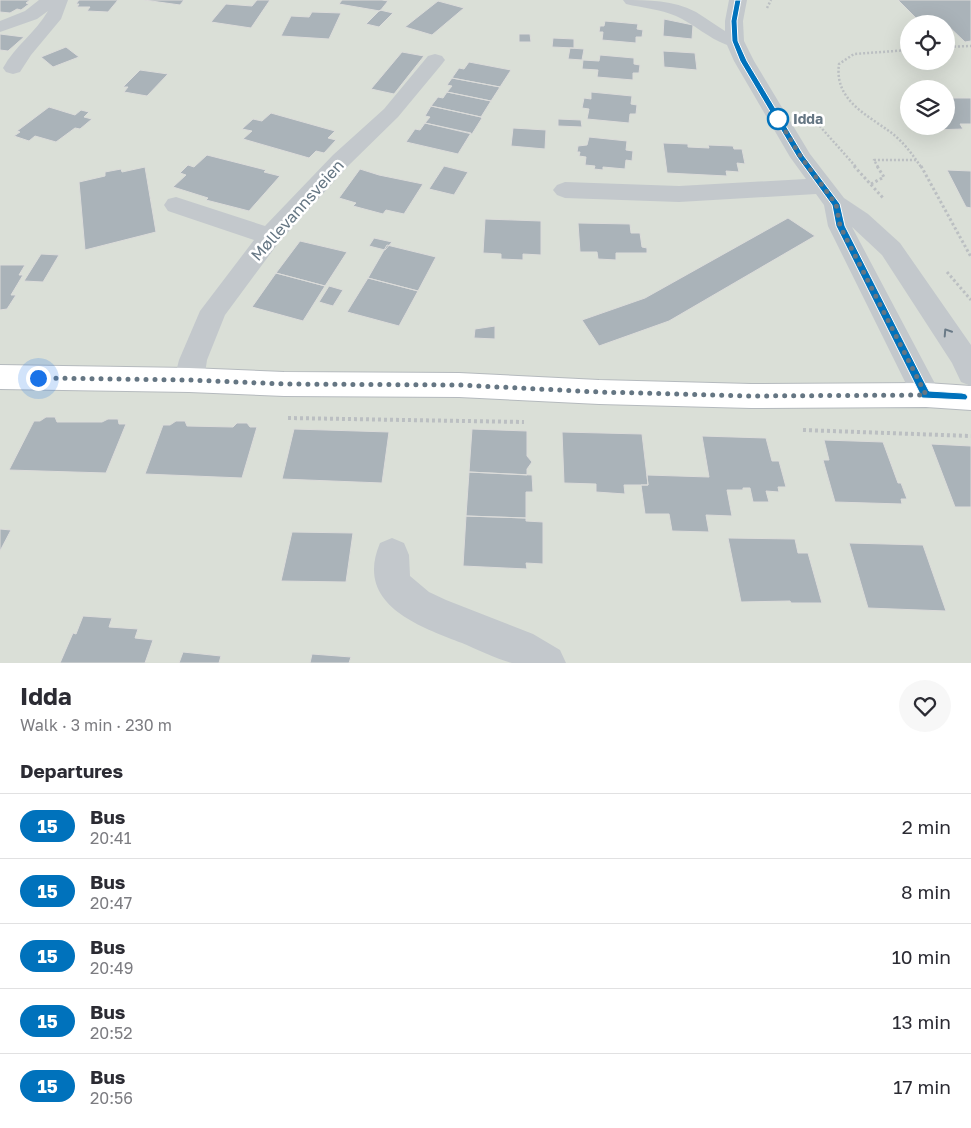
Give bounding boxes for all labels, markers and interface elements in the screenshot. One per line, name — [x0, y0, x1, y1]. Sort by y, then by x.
map controls — [900, 15, 955, 135]
button: locate — [900, 15, 955, 70]
button: layers — [900, 80, 955, 135]
marker: Idda — [767, 108, 789, 130]
place label: Idda — [793, 110, 823, 127]
street label: Møllevannsveien — [246, 155, 348, 265]
one-way arrow — [944, 328, 954, 337]
your location — [26, 366, 51, 391]
button: heart — [899, 680, 951, 732]
text: Idda — [20, 681, 72, 710]
text: Walk · 3 min · 230 m — [20, 715, 172, 735]
text: Departures — [20, 759, 123, 782]
text: Bus — [90, 805, 125, 828]
text: 15 — [37, 815, 58, 837]
text: 2 min — [902, 815, 951, 838]
text: 20:41 — [90, 828, 132, 848]
text: Bus — [90, 870, 125, 893]
text: 15 — [37, 880, 58, 902]
text: 8 min — [901, 880, 951, 903]
text: 20:47 — [90, 893, 132, 913]
text: Bus — [90, 935, 125, 958]
text: 15 — [37, 945, 58, 967]
text: 10 min — [892, 945, 951, 968]
text: 20:49 — [90, 958, 133, 978]
text: Bus — [90, 1000, 125, 1023]
text: 15 — [37, 1010, 58, 1032]
text: 13 min — [892, 1010, 951, 1033]
text: 20:52 — [90, 1023, 133, 1043]
text: Bus — [90, 1065, 125, 1088]
text: 15 — [37, 1075, 58, 1097]
text: 17 min — [893, 1075, 951, 1098]
text: 20:56 — [90, 1088, 133, 1108]

